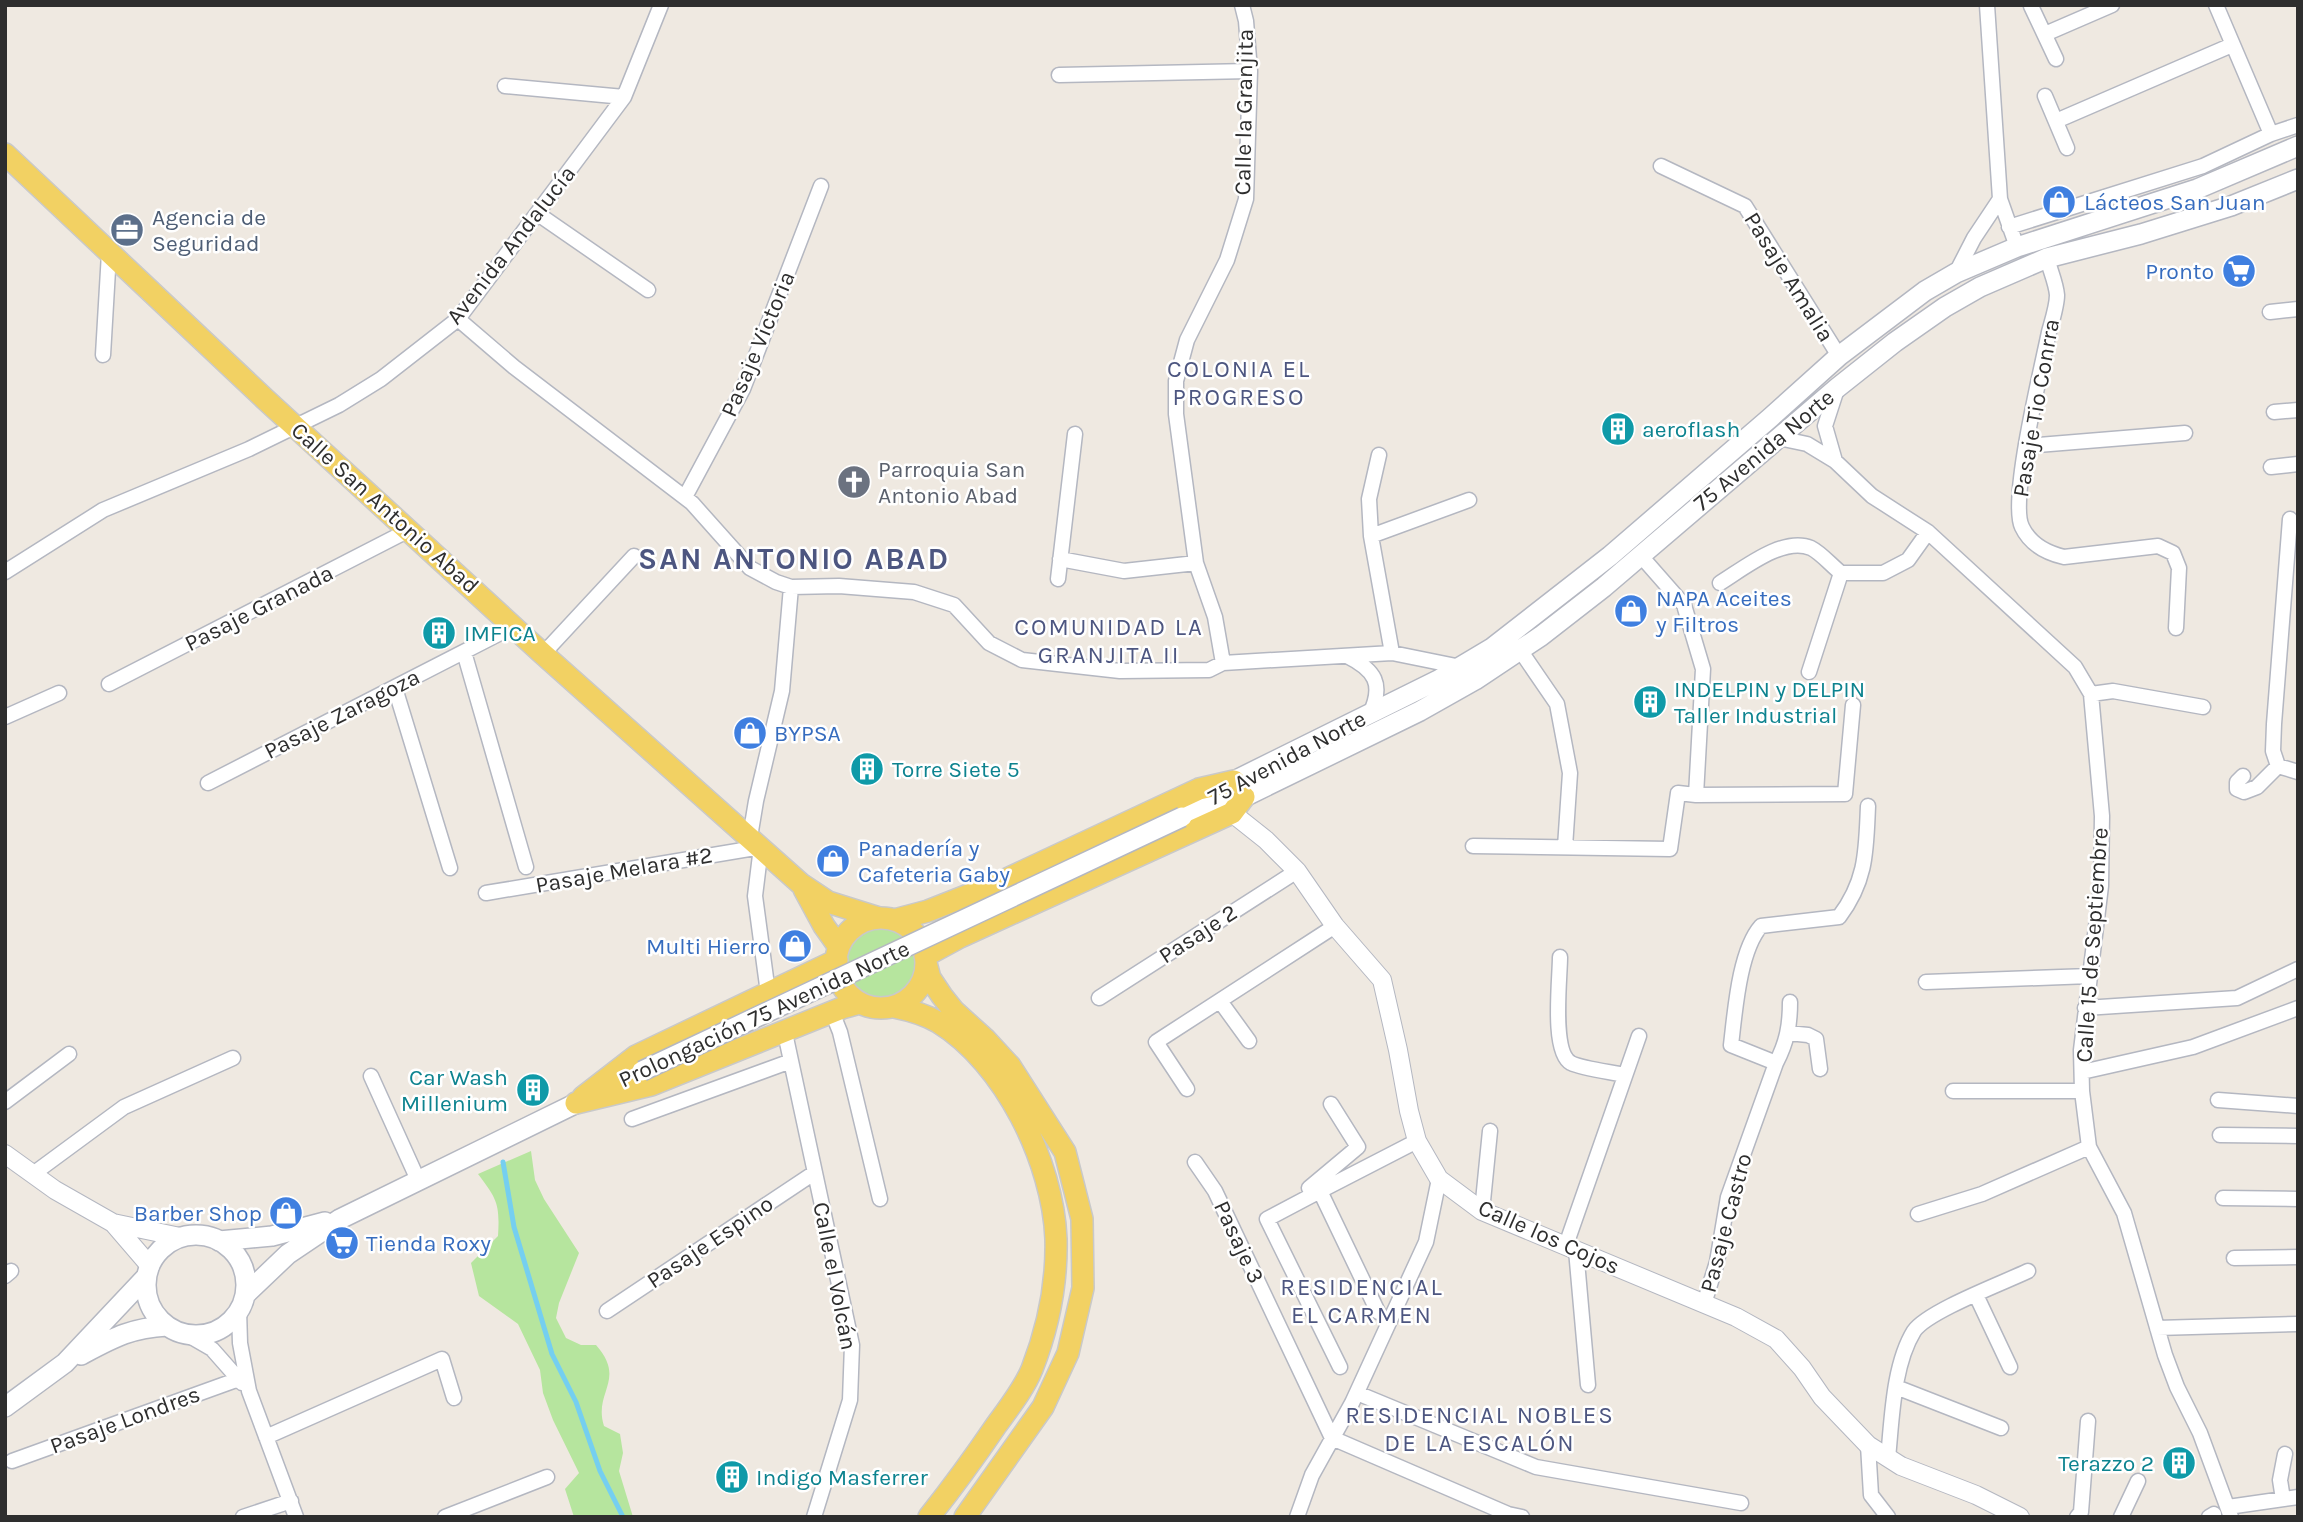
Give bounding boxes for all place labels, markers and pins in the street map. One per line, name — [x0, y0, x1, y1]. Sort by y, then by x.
shop icon: Lácteos San Juan — [2040, 183, 2078, 221]
place label: Lácteos San Juan — [2084, 189, 2266, 216]
place label: Agencia de Seguridad — [152, 204, 266, 257]
office icon: Agencia de Seguridad — [108, 211, 146, 249]
supermarket icon: Pronto — [2220, 252, 2258, 290]
place label: Pronto — [2145, 258, 2214, 285]
building icon: aeroflash — [1599, 410, 1637, 448]
place label: aeroflash — [1642, 416, 1740, 443]
place label: Parroquia San Antonio Abad — [878, 456, 1025, 509]
church icon: Parroquia San Antonio Abad — [835, 463, 873, 501]
place label: NAPA Aceites y Filtros — [1655, 585, 1792, 638]
shop icon: NAPA Aceites y Filtros — [1612, 592, 1650, 630]
building icon: IMFICA — [420, 614, 458, 652]
place label: IMFICA — [464, 620, 536, 647]
place label: INDELPIN y DELPIN Taller Industrial — [1674, 676, 1865, 729]
building icon: INDELPIN y DELPIN Taller Industrial — [1631, 683, 1669, 721]
shop icon: BYPSA — [731, 714, 769, 752]
place label: BYPSA — [774, 720, 841, 747]
building icon: Torre Siete 5 — [848, 750, 886, 788]
place label: Torre Siete 5 — [892, 756, 1020, 783]
place label: Panadería y Cafeteria Gaby — [858, 835, 1010, 888]
shop icon: Panadería y Cafeteria Gaby — [814, 842, 852, 880]
shop icon: Multi Hierro — [776, 927, 814, 965]
place label: Multi Hierro — [646, 933, 770, 960]
place label: Car Wash Millenium — [401, 1064, 508, 1117]
building icon: Car Wash Millenium — [514, 1071, 552, 1109]
shop icon: Barber Shop — [267, 1194, 305, 1232]
place label: Barber Shop — [134, 1200, 262, 1227]
supermarket icon: Tienda Roxy — [323, 1224, 361, 1262]
place label: Tienda Roxy — [366, 1230, 491, 1257]
building icon: Terazzo 2 — [2160, 1444, 2198, 1482]
place label: Terazzo 2 — [2058, 1450, 2154, 1477]
building icon: Indigo Masferrer — [713, 1458, 751, 1496]
place label: Indigo Masferrer — [756, 1464, 929, 1491]

